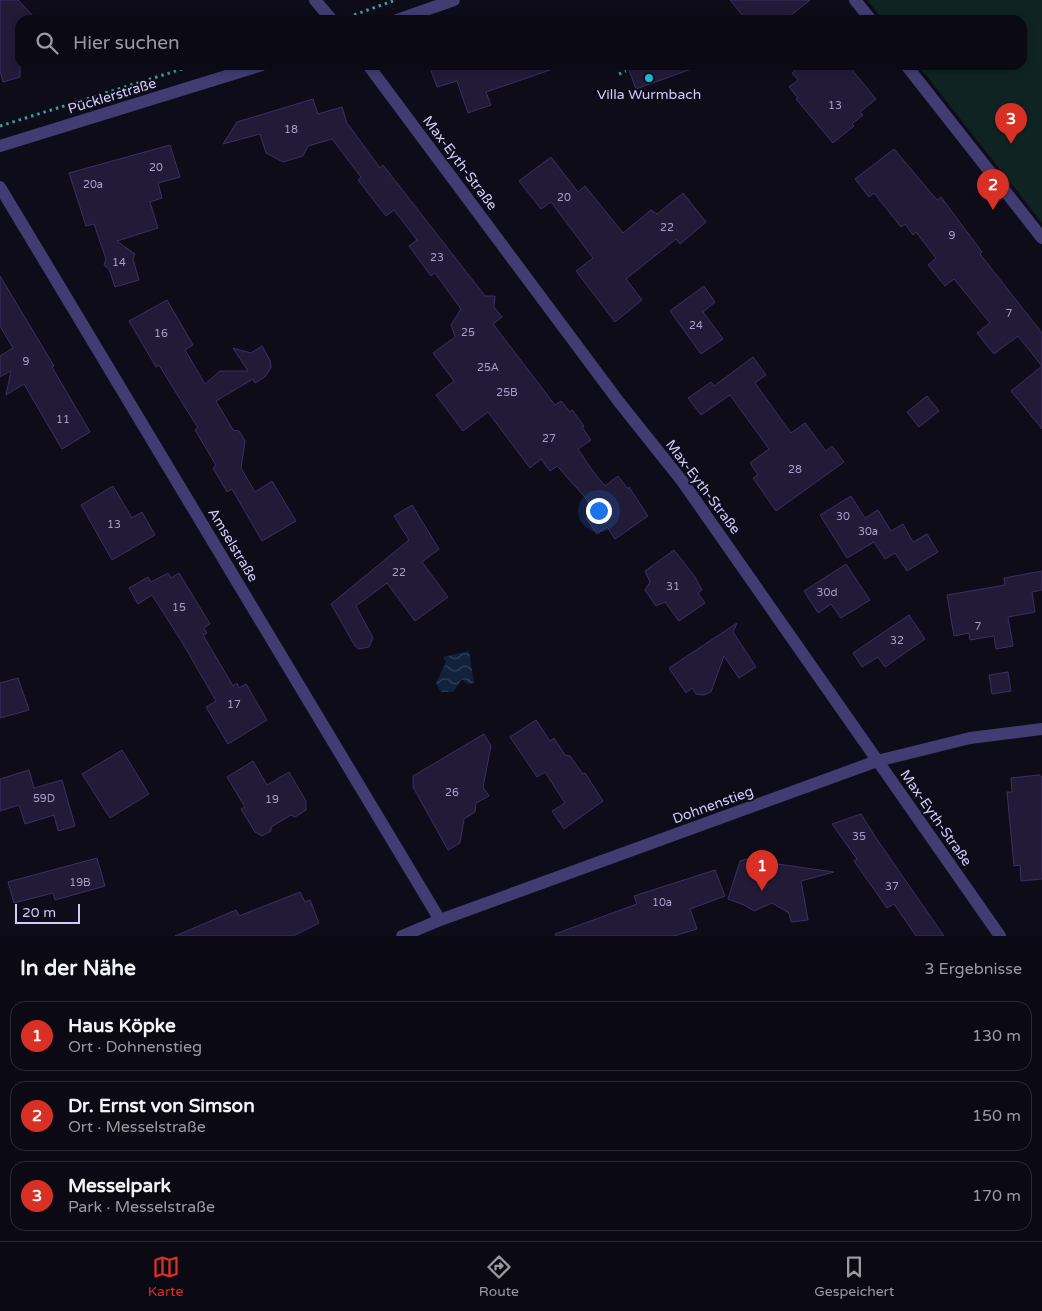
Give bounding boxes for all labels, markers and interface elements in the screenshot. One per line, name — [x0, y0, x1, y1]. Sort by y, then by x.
search box — [15, 15, 1027, 70]
icon: search — [33, 29, 61, 57]
text: Hier suchen — [73, 32, 180, 54]
marker: Villa Wurmbach — [643, 72, 655, 84]
street label: Pücklerstraße — [66, 74, 158, 117]
place label: Villa Wurmbach — [597, 86, 701, 103]
house number: 13 — [828, 99, 842, 112]
pin: 3 — [995, 103, 1027, 144]
street label: Max-Eyth-Straße — [419, 113, 501, 214]
house number: 18 — [284, 123, 298, 136]
house number: 20 — [149, 161, 163, 174]
pin: 2 — [977, 169, 1009, 210]
house number: 20a — [83, 178, 103, 191]
house number: 20 — [557, 191, 571, 204]
house number: 22 — [660, 221, 674, 234]
house number: 9 — [949, 229, 956, 242]
house number: 23 — [430, 251, 444, 264]
house number: 14 — [112, 256, 126, 269]
house number: 7 — [1006, 307, 1013, 320]
house number: 24 — [689, 319, 703, 332]
house number: 25 — [461, 326, 475, 339]
house number: 16 — [154, 327, 168, 340]
house number: 9 — [23, 355, 30, 368]
house number: 25A — [477, 361, 499, 374]
house number: 25B — [496, 386, 518, 399]
house number: 11 — [56, 413, 70, 426]
house number: 27 — [542, 432, 556, 445]
street label: Max-Eyth-Straße — [662, 437, 744, 538]
house number: 28 — [788, 463, 802, 476]
your location — [586, 498, 612, 524]
street label: Amselstraße — [204, 505, 262, 585]
house number: 30 — [836, 510, 850, 523]
house number: 13 — [107, 518, 121, 531]
house number: 30a — [858, 525, 878, 538]
house number: 22 — [392, 566, 406, 579]
house number: 31 — [666, 580, 680, 593]
house number: 30d — [817, 586, 837, 599]
house number: 15 — [172, 601, 186, 614]
house number: 7 — [975, 620, 982, 633]
house number: 32 — [890, 634, 904, 647]
house number: 17 — [227, 698, 241, 711]
street label: Max-Eyth-Straße — [896, 767, 976, 869]
street label: Dohnenstieg — [670, 783, 756, 827]
house number: 26 — [445, 786, 459, 799]
house number: 59D — [33, 792, 55, 805]
house number: 19 — [265, 793, 279, 806]
house number: 35 — [852, 830, 866, 843]
pin: 1 — [746, 850, 778, 891]
house number: 19B — [69, 876, 91, 889]
house number: 37 — [885, 880, 899, 893]
house number: 10a — [652, 896, 672, 909]
scale bar — [15, 901, 80, 924]
text: 20 m — [22, 904, 56, 921]
text: In der Nähe — [20, 956, 136, 981]
text: 3 Ergebnisse — [924, 959, 1022, 979]
text: Haus Köpke — [68, 1015, 176, 1037]
text: 1 — [32, 1026, 42, 1046]
text: 130 m — [972, 1026, 1021, 1046]
text: Ort · Dohnenstieg — [68, 1037, 202, 1057]
text: Dr. Ernst von Simson — [68, 1095, 255, 1117]
text: 2 — [32, 1106, 42, 1126]
text: 150 m — [972, 1106, 1021, 1126]
text: Ort · Messelstraße — [68, 1117, 206, 1137]
text: Messelpark — [68, 1175, 171, 1197]
text: 3 — [32, 1186, 42, 1206]
text: 170 m — [972, 1186, 1021, 1206]
text: Park · Messelstraße — [68, 1197, 215, 1217]
tab: Karte — [148, 1253, 183, 1300]
tab: Route — [479, 1253, 519, 1300]
tab: Gespeichert — [814, 1253, 894, 1300]

